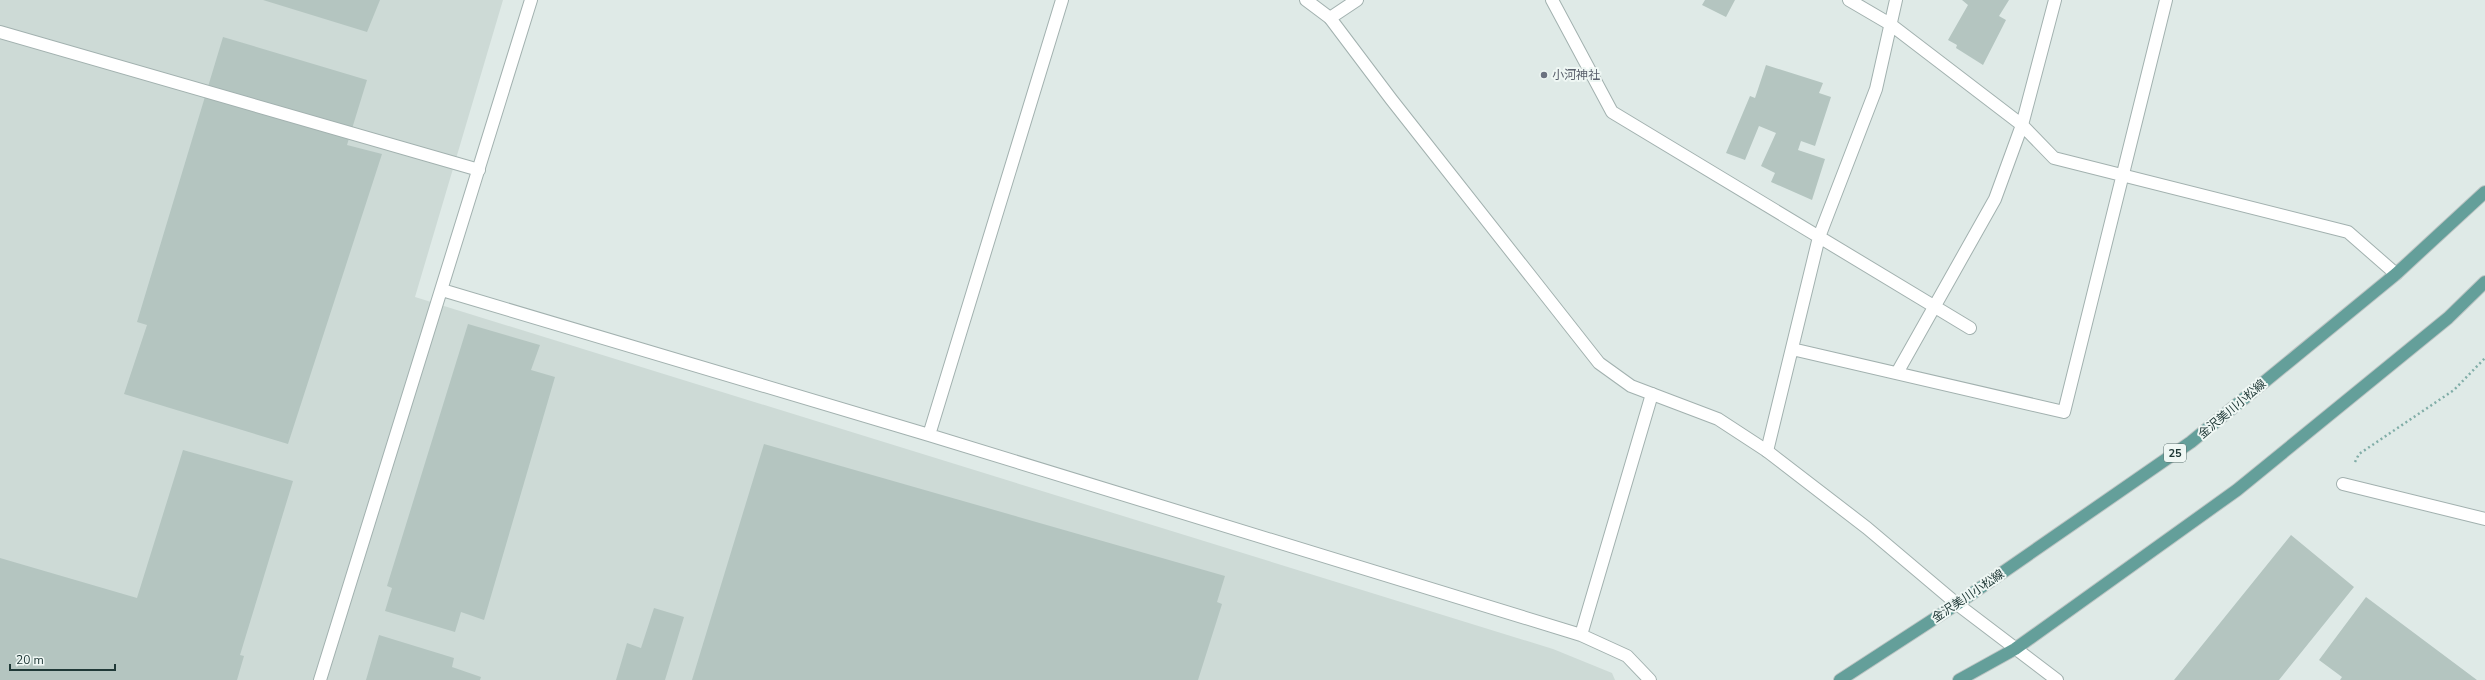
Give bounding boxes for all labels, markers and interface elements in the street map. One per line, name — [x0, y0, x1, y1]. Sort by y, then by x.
place label: 小河神社 — [1552, 67, 1600, 83]
marker: 小河神社 — [1539, 70, 1549, 80]
street label: 金沢美川小松線 — [2195, 376, 2269, 442]
road number: 25 — [2164, 444, 2186, 462]
street label: 金沢美川小松線 — [1929, 566, 2007, 626]
scale bar — [10, 646, 115, 672]
text: 20 m — [16, 652, 44, 668]

